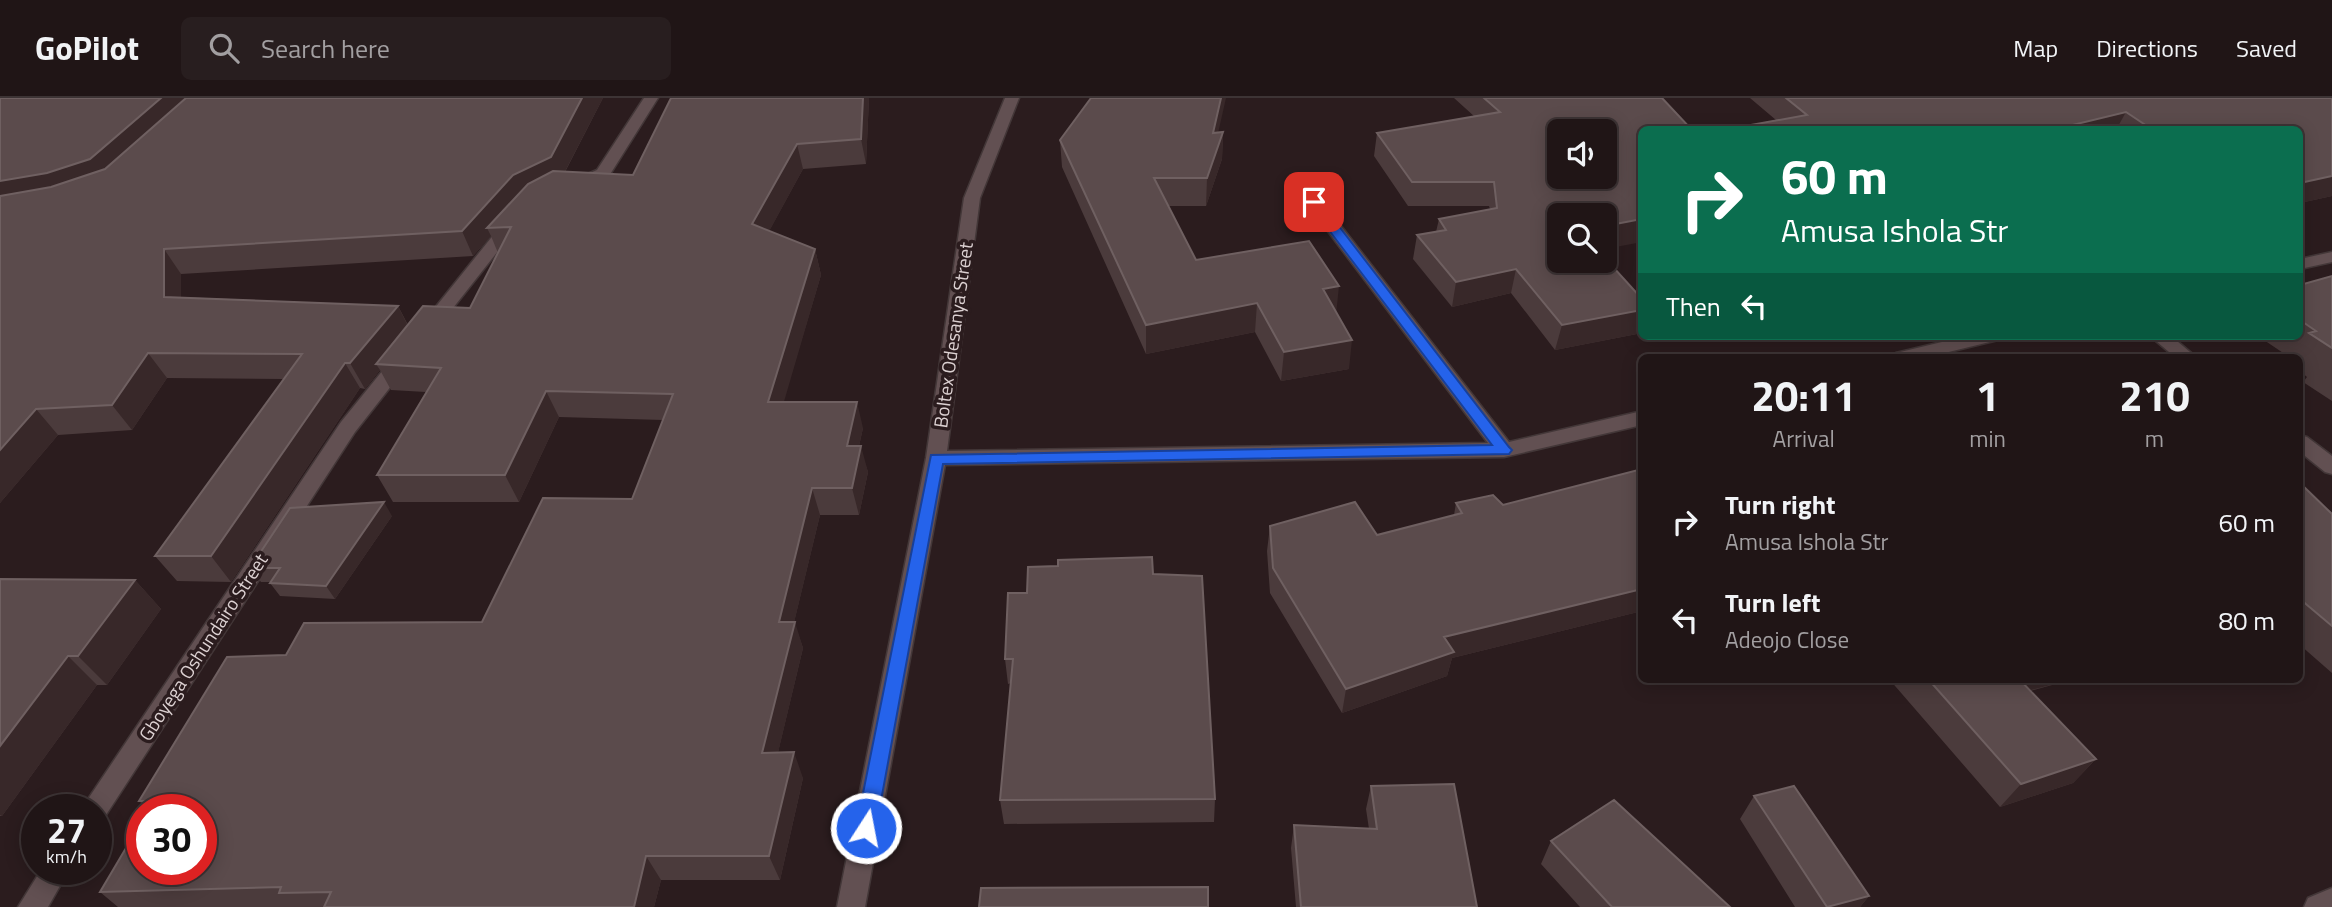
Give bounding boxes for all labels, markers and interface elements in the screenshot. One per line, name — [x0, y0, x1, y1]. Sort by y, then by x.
search box — [181, 17, 671, 80]
text: GoPilot — [35, 23, 139, 73]
icon: search — [205, 29, 243, 67]
text: Search here — [261, 29, 390, 68]
text: Map — [2013, 30, 2058, 66]
text: Directions — [2096, 30, 2198, 66]
text: Saved — [2236, 30, 2297, 66]
map controls — [1547, 119, 1617, 273]
button: sound — [1547, 119, 1617, 189]
text: 60 m — [1781, 138, 1888, 213]
icon: right — [1666, 154, 1757, 245]
pin — [1284, 172, 1344, 232]
icon: arrive — [1295, 183, 1333, 221]
button: search — [1547, 203, 1617, 273]
text: Amusa Ishola Str — [1781, 206, 2008, 254]
street label: Boltex Odesanya Street — [925, 240, 980, 430]
text: Then — [1666, 287, 1721, 326]
icon: left — [1735, 287, 1773, 325]
text: 20:11 — [1751, 363, 1856, 427]
text: 1 — [1976, 363, 1999, 427]
text: 210 — [2119, 363, 2190, 427]
text: Arrival — [1772, 421, 1835, 456]
text: min — [1969, 421, 2006, 456]
text: m — [2145, 421, 2164, 456]
text: Turn right — [1725, 485, 1836, 524]
icon: right — [1666, 503, 1704, 541]
text: 60 m — [2218, 503, 2275, 542]
text: Amusa Ishola Str — [1725, 524, 1888, 559]
street label: Gboyega Oshundairo Street — [131, 547, 274, 746]
text: Turn left — [1725, 583, 1820, 622]
icon: left — [1666, 601, 1704, 639]
text: 80 m — [2218, 601, 2275, 640]
text: Adeojo Close — [1725, 622, 1849, 657]
position arrow — [829, 791, 903, 865]
speed limit sign: 30 — [126, 794, 217, 885]
text: 27 — [47, 803, 86, 857]
text: km/h — [46, 843, 87, 870]

